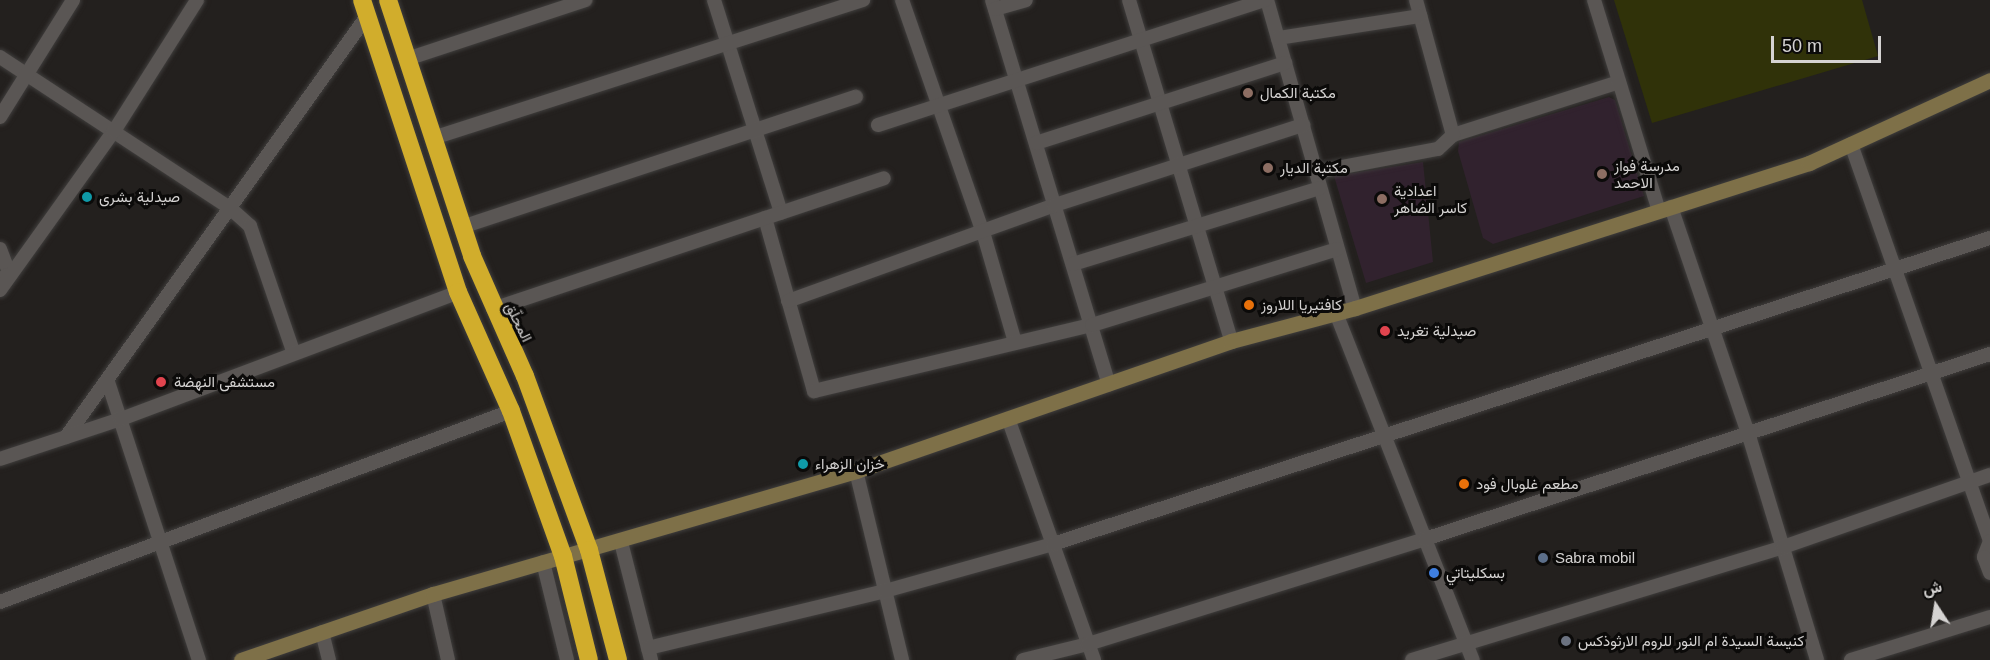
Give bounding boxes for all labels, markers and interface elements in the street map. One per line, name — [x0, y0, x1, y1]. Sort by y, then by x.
scale bar — [1774, 24, 1884, 62]
text: 50 m — [1782, 36, 1822, 56]
place label: مكتبة الكمال — [1260, 84, 1336, 102]
marker: مكتبة الكمال — [1241, 86, 1255, 100]
place label: مدرسة فواز الاحمد — [1614, 156, 1680, 191]
place label: مكتبة الديار — [1280, 159, 1348, 177]
marker: مكتبة الديار — [1261, 161, 1275, 175]
marker: مدرسة فواز الاحمد — [1595, 167, 1609, 181]
place label: اعدادية كاسر الضاهر — [1394, 181, 1467, 216]
place label: صيدلية بشرى — [99, 188, 180, 206]
marker: صيدلية بشرى — [80, 190, 94, 204]
marker: اعدادية كاسر الضاهر — [1375, 192, 1389, 206]
place label: كافتيريا اللاروز — [1261, 296, 1342, 314]
marker: كافتيريا اللاروز — [1242, 298, 1256, 312]
street label: المحلّق — [502, 299, 536, 345]
place label: صيدلية تغريد — [1397, 322, 1476, 340]
marker: صيدلية تغريد — [1378, 324, 1392, 338]
marker: مستشفى النهضة — [152, 373, 170, 391]
place label: مستشفى النهضة — [174, 373, 275, 391]
place label: خزان الزهراء — [815, 455, 885, 473]
marker: خزان الزهراء — [796, 457, 810, 471]
place label: مطعم غلوبال فود — [1476, 475, 1578, 493]
marker: مطعم غلوبال فود — [1457, 477, 1471, 491]
place label: Sabra mobil — [1555, 549, 1635, 567]
marker: Sabra mobil — [1536, 551, 1550, 565]
place label: بسكليتاتي — [1446, 564, 1505, 582]
marker: بسكليتاتي — [1427, 566, 1441, 580]
north arrow — [1906, 576, 1966, 636]
text: ش — [1921, 578, 1943, 598]
place label: كنيسة السيدة ام النور للروم الارثوذكس — [1578, 632, 1804, 650]
marker: كنيسة السيدة ام النور للروم الارثوذكس — [1559, 634, 1573, 648]

